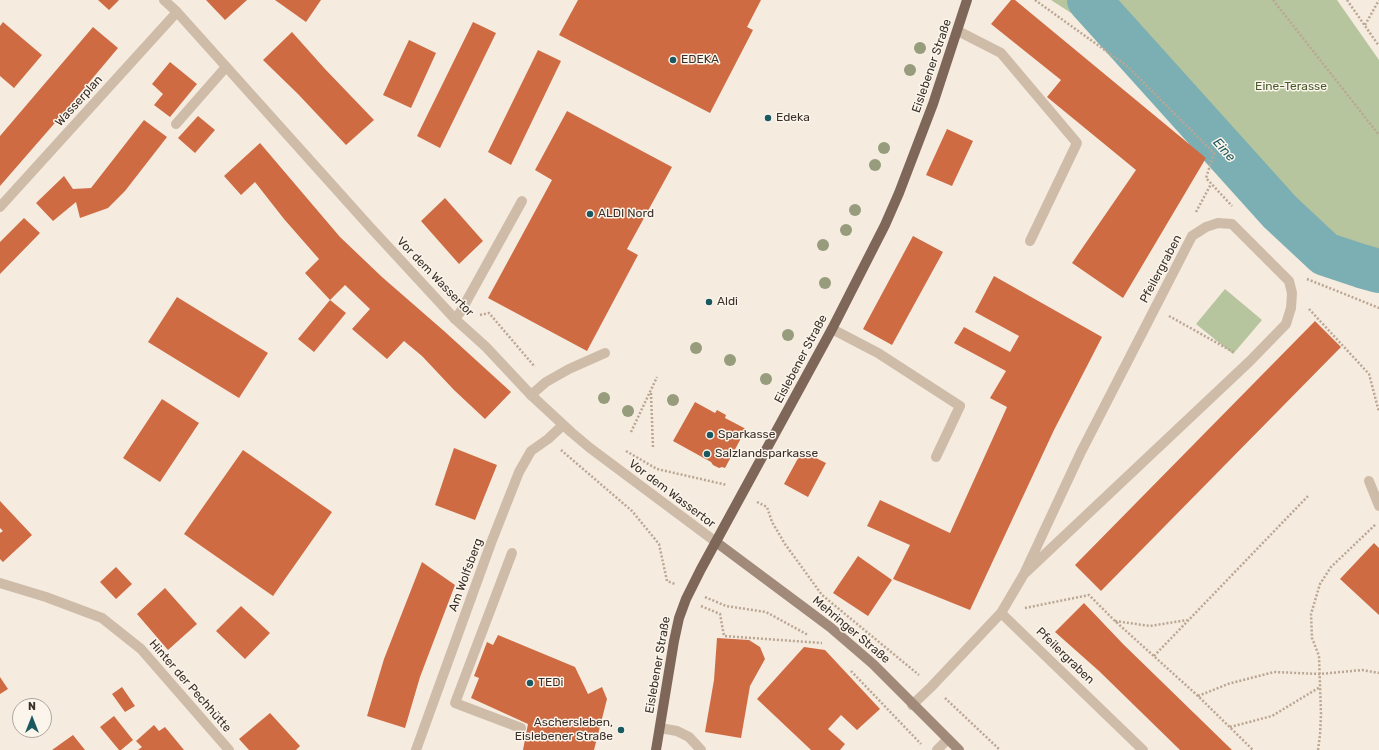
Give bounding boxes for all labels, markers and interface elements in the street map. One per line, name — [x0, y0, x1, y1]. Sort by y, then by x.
street label: Eislebener Straße — [909, 17, 955, 115]
place label: EDEKA — [681, 53, 719, 67]
marker: EDEKA — [668, 55, 678, 65]
street label: Wasserplan — [52, 73, 106, 129]
park label: Eine-Terasse — [1255, 80, 1327, 94]
place label: Edeka — [776, 111, 810, 125]
marker: Edeka — [763, 113, 773, 123]
water label: Eine — [1209, 135, 1239, 165]
place label: ALDI Nord — [598, 207, 654, 221]
marker: ALDI Nord — [585, 209, 595, 219]
street label: Pfeilergraben — [1137, 232, 1185, 306]
street label: Vor dem Wassertor — [393, 234, 477, 320]
place label: Aldi — [717, 295, 738, 309]
marker: Aldi — [704, 297, 714, 307]
street label: Eislebener Straße — [772, 312, 830, 406]
place label: Sparkasse — [718, 428, 775, 442]
marker: Sparkasse — [705, 430, 715, 440]
place label: Salzlandsparkasse — [715, 447, 818, 461]
marker: Salzlandsparkasse — [702, 449, 712, 459]
street label: Vor dem Wassertor — [626, 457, 718, 531]
street label: Am Wolfsberg — [446, 536, 486, 614]
street label: Mehringer Straße — [809, 593, 893, 667]
street label: Eislebener Straße — [642, 615, 674, 715]
street label: Pfeilergraben — [1033, 625, 1097, 687]
street label: Hinter der Pechhütte — [146, 637, 234, 735]
place label: TEDi — [538, 676, 563, 690]
marker: TEDi — [525, 678, 535, 688]
north arrow — [12, 698, 52, 738]
text: N — [28, 700, 36, 713]
place label: Aschersleben, Eislebener Straße — [515, 716, 613, 744]
marker: Aschersleben, Eislebener Straße — [616, 725, 626, 735]

